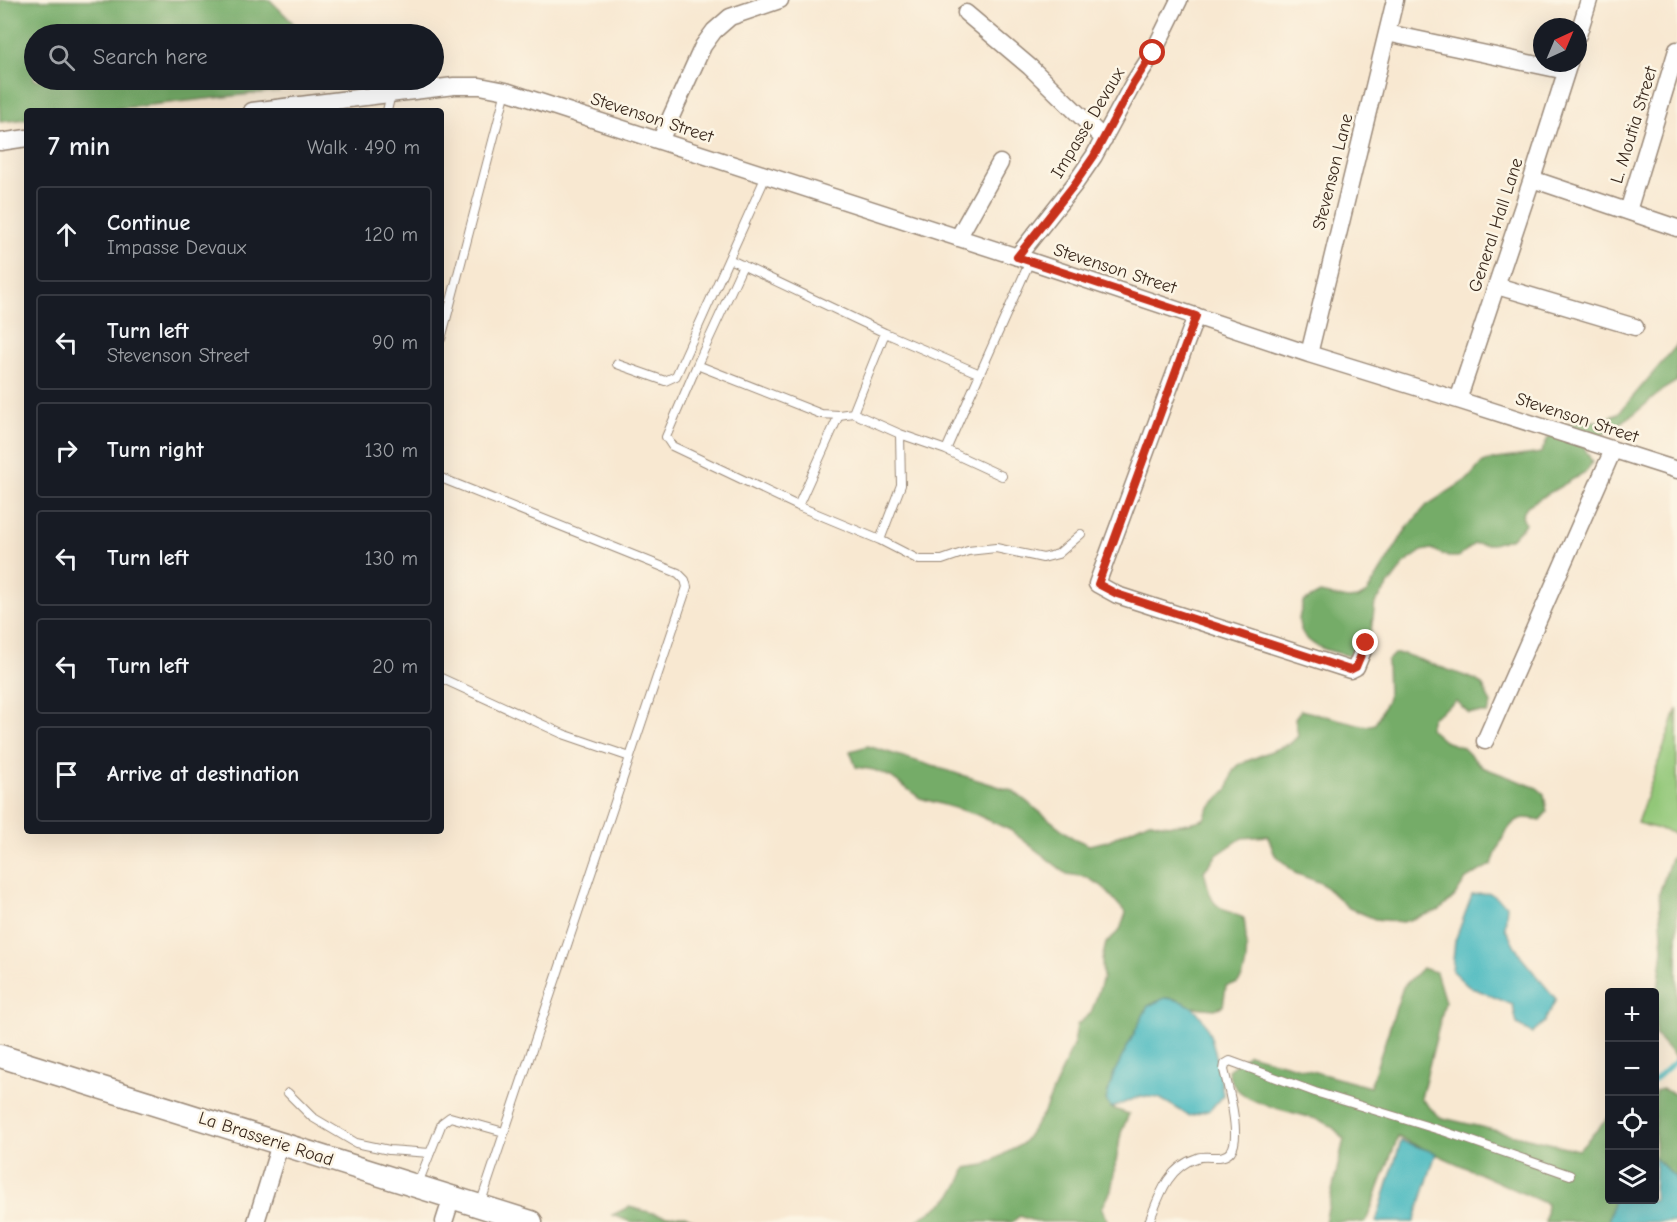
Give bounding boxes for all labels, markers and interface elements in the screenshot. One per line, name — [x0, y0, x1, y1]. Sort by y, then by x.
north arrow — [1533, 18, 1587, 72]
search box — [24, 24, 444, 90]
route start — [1139, 39, 1165, 65]
icon: search — [45, 41, 78, 74]
text: Search here — [93, 44, 208, 70]
street label: L. Moutia Street — [1606, 63, 1662, 186]
street label: Impasse Devaux — [1047, 64, 1130, 182]
street label: Stevenson Street — [588, 88, 717, 148]
street label: Stevenson Lane — [1308, 111, 1358, 233]
text: 7 min — [48, 132, 110, 162]
text: Walk · 490 m — [307, 136, 420, 159]
street label: General Hall Lane — [1464, 155, 1528, 295]
text: Continue — [107, 210, 190, 236]
icon: ahead — [50, 218, 83, 251]
text: 120 m — [364, 223, 418, 246]
text: Impasse Devaux — [107, 236, 246, 259]
street label: Stevenson Street — [1051, 239, 1180, 299]
text: Turn left — [107, 318, 189, 344]
icon: left — [50, 326, 83, 359]
text: 90 m — [372, 331, 418, 354]
text: Stevenson Street — [107, 344, 249, 367]
street label: Stevenson Street — [1513, 388, 1642, 448]
icon: right — [50, 434, 83, 467]
text: Turn right — [107, 437, 204, 463]
text: 130 m — [365, 439, 418, 462]
icon: left — [50, 542, 83, 575]
text: Turn left — [107, 545, 189, 571]
text: 130 m — [365, 547, 418, 570]
route end — [1352, 629, 1378, 655]
icon: left — [50, 650, 83, 683]
text: Turn left — [107, 653, 189, 679]
text: 20 m — [372, 655, 418, 678]
icon: arrive — [50, 758, 83, 791]
text: Arrive at destination — [107, 761, 299, 787]
map controls — [1605, 988, 1659, 1204]
button: + — [1605, 988, 1659, 1042]
button: − — [1605, 1042, 1659, 1096]
button: locate — [1605, 1096, 1659, 1150]
street label: La Brasserie Road — [196, 1107, 336, 1171]
button: layers — [1605, 1150, 1659, 1204]

